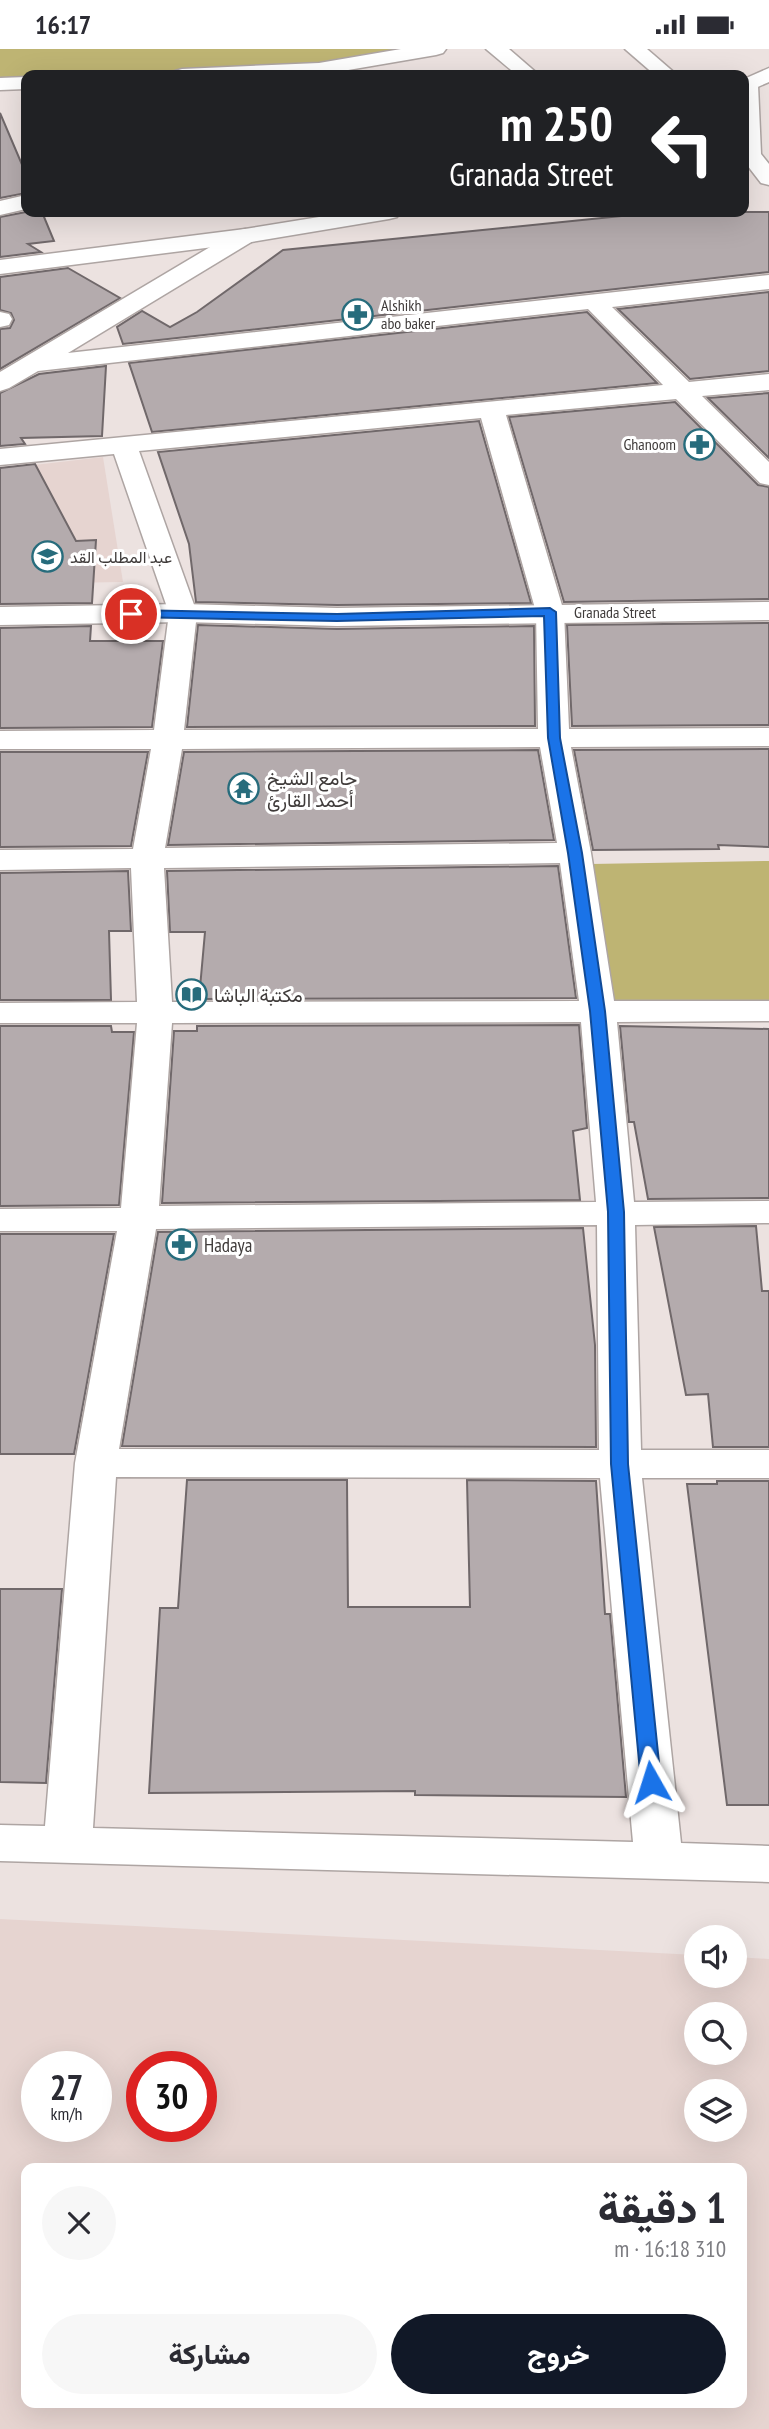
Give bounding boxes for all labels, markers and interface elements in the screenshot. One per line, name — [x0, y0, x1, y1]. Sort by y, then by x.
text: 16:17 — [35, 8, 91, 41]
text: 250 m — [500, 91, 613, 155]
icon: left — [637, 98, 728, 189]
text: Granada Street — [449, 153, 613, 195]
place label: Alshikh abo baker — [381, 295, 436, 333]
pharmacy icon: Alshikh abo baker — [341, 297, 375, 331]
pharmacy icon: Ghanoom — [682, 427, 716, 461]
place label: Ghanoom — [623, 434, 676, 454]
school or university icon: عبد المطلب القد — [30, 540, 64, 574]
place label: عبد المطلب القد — [70, 547, 172, 567]
pin — [101, 584, 161, 644]
icon: arrive — [112, 595, 150, 633]
street label: Granada Street — [574, 602, 657, 622]
place label: جامع الشيخ أحمد القارئ — [267, 766, 357, 812]
temple icon: جامع الشيخ أحمد القارئ — [227, 772, 261, 806]
library icon: مكتبة الباشا — [174, 978, 208, 1012]
place label: مكتبة الباشا — [214, 983, 303, 1007]
pharmacy icon: Hadaya — [164, 1228, 198, 1262]
place label: Hadaya — [204, 1233, 252, 1257]
position arrow — [614, 1745, 688, 1819]
map controls — [684, 1925, 747, 2142]
button: sound — [684, 1925, 747, 1988]
button: search — [684, 2002, 747, 2065]
speed limit sign: 30 — [126, 2051, 217, 2142]
text: 27 — [50, 2064, 83, 2110]
button: layers — [684, 2079, 747, 2142]
text: km/h — [51, 2102, 82, 2125]
text: 1 دقيقة — [598, 2180, 726, 2235]
button: close — [42, 2186, 116, 2260]
text: 310 m · 16:18 — [614, 2234, 726, 2263]
button: مشاركة — [42, 2314, 377, 2394]
button: خروج — [391, 2314, 726, 2394]

